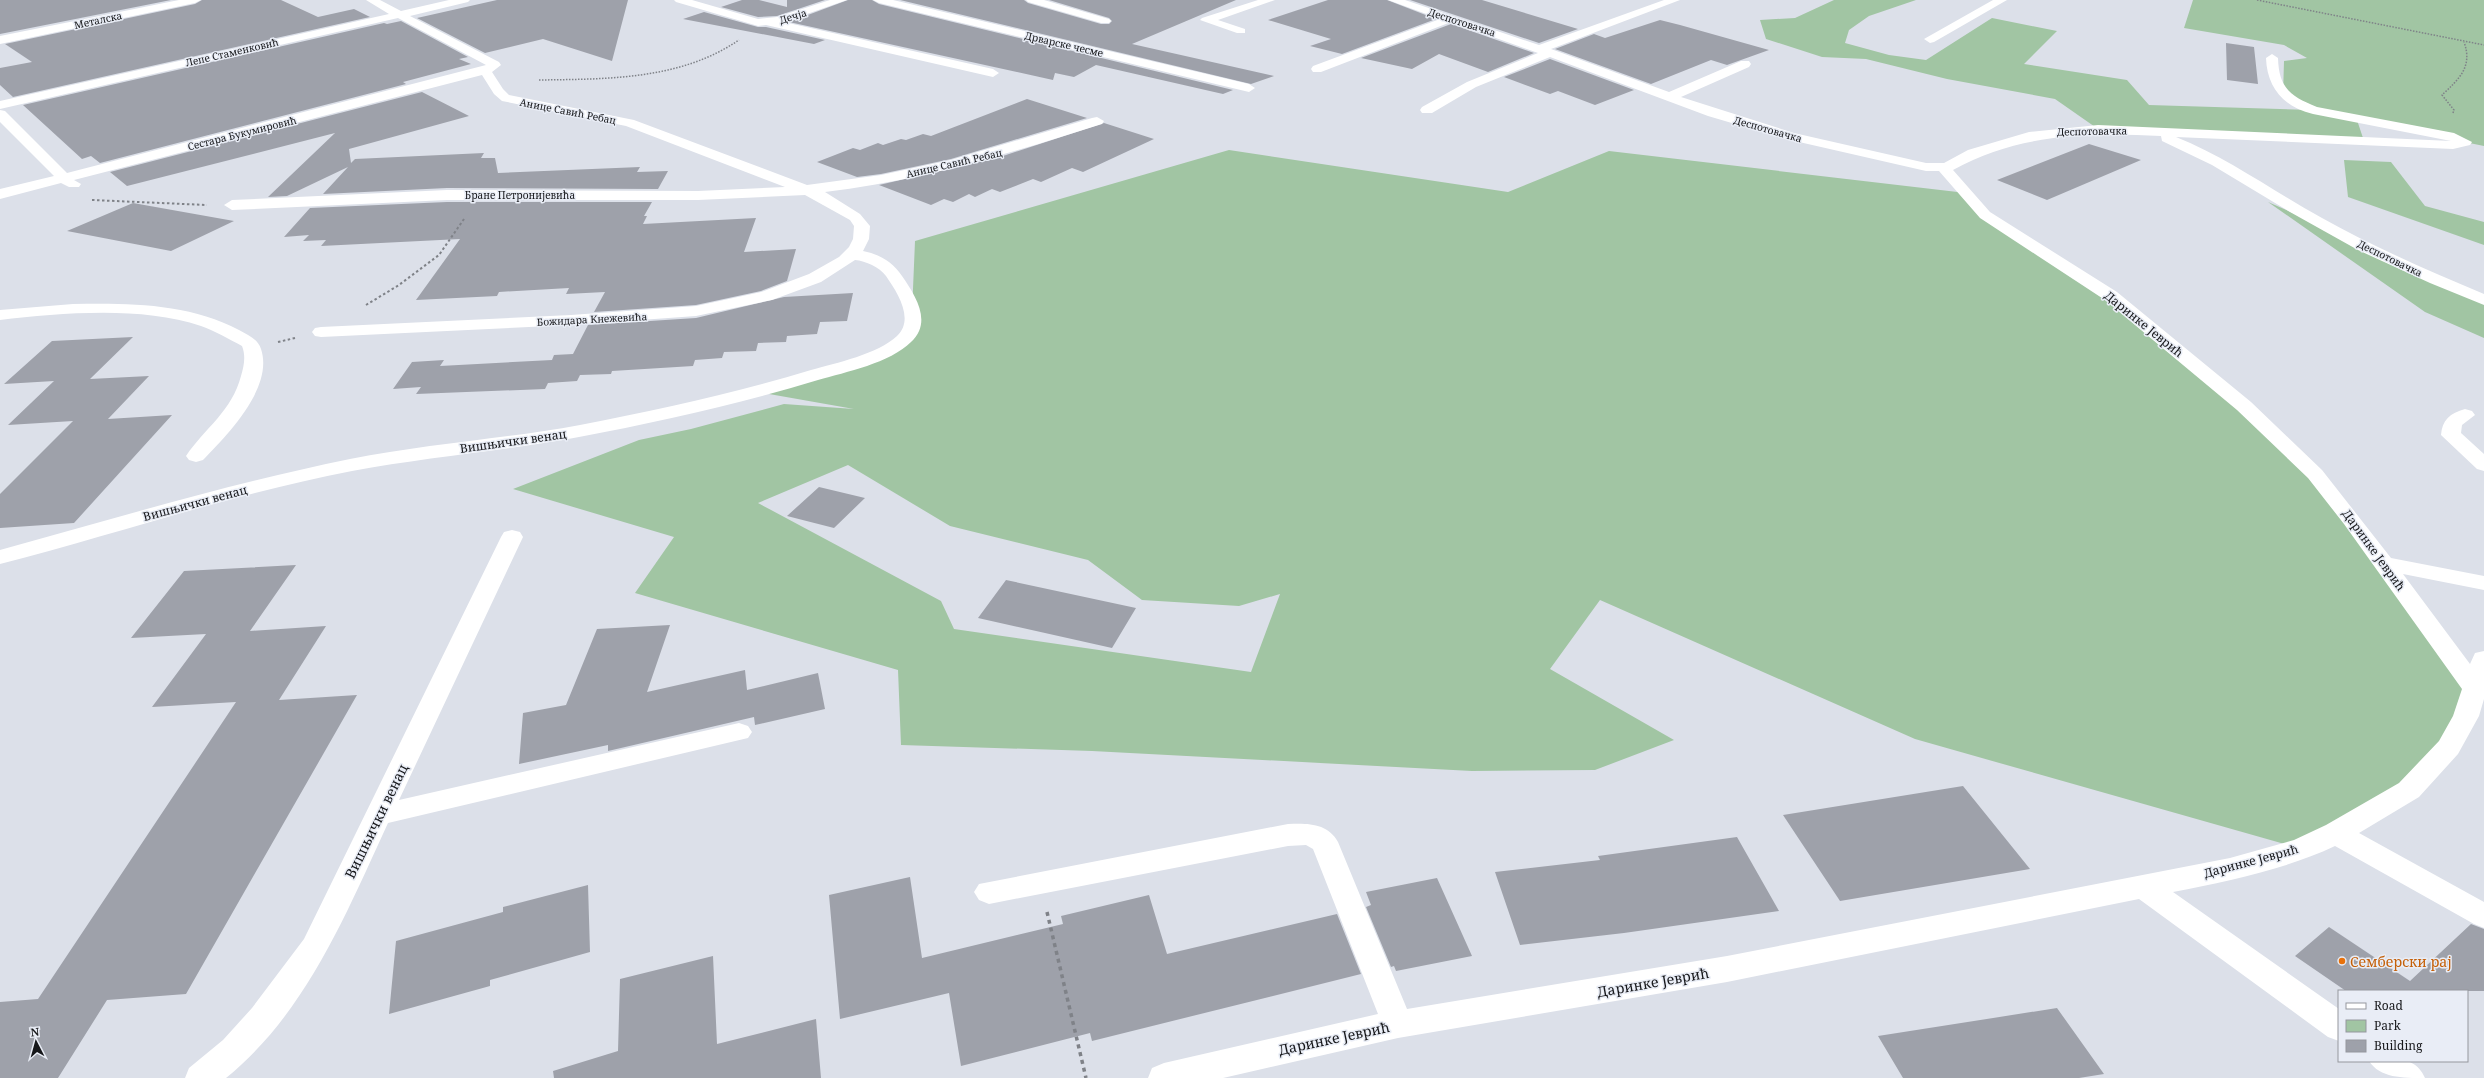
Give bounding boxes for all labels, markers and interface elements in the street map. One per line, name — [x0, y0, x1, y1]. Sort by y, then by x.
street label: Деспотовачка — [1426, 4, 1498, 40]
street label: Дечја — [778, 5, 809, 27]
street label: Металска — [73, 8, 123, 32]
street label: Дрварске чесме — [1023, 28, 1105, 60]
street label: Лепе Стаменковић — [184, 34, 280, 70]
street label: Анице Савић Ребац — [519, 95, 618, 127]
street label: Сестара Букумировић — [186, 113, 298, 153]
street label: Деспотовачка — [1732, 113, 1804, 146]
street label: Деспотовачка — [2057, 123, 2128, 139]
street label: Анице Савић Ребац — [905, 145, 1004, 181]
street label: Бране Петронијевића — [465, 188, 575, 202]
street label: Деспотовачка — [2355, 236, 2425, 280]
street label: Даринке Јеврић — [2101, 287, 2187, 361]
street label: Божидара Кнежевића — [537, 309, 648, 329]
street label: Вишњички венац — [459, 425, 567, 457]
street label: Вишњички венац — [141, 481, 249, 525]
street label: Даринке Јеврић — [2339, 506, 2409, 594]
street label: Вишњички венац — [340, 761, 412, 881]
street label: Даринке Јеврић — [2202, 840, 2300, 882]
place label: Семберски рај — [2350, 952, 2452, 971]
marker: Семберски рај — [2337, 956, 2347, 966]
street label: Даринке Јеврић — [1596, 963, 1710, 1001]
legend — [2338, 990, 2468, 1062]
text: Road — [2374, 997, 2404, 1014]
street label: Даринке Јеврић — [1277, 1017, 1391, 1059]
text: Park — [2374, 1017, 2402, 1034]
north arrow — [16, 1022, 56, 1062]
text: N — [30, 1024, 40, 1039]
text: Building — [2374, 1037, 2423, 1054]

